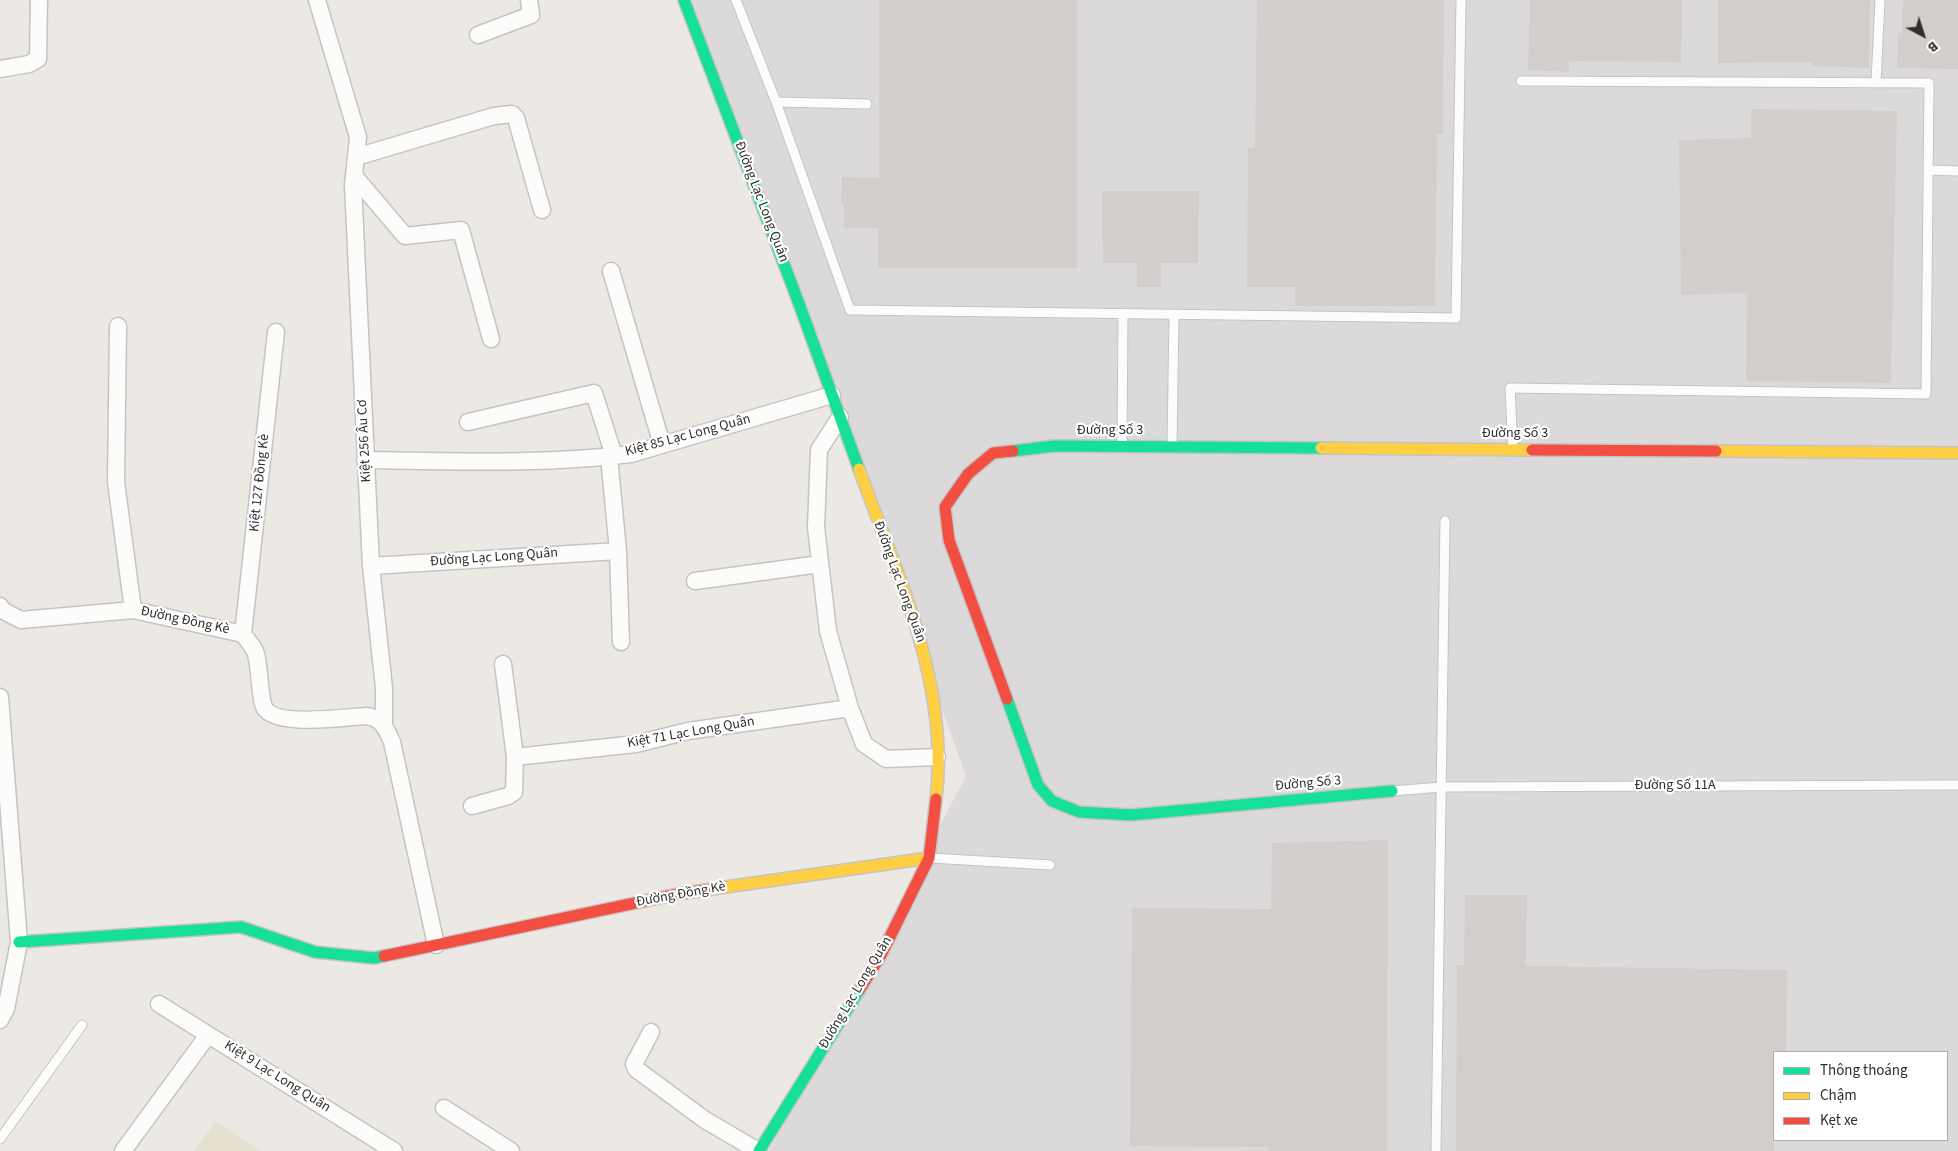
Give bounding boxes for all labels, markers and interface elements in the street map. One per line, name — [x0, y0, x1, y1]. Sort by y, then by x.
north arrow — [1898, 10, 1948, 60]
text: B — [1923, 36, 1942, 57]
street label: Đường Lạc Long Quân — [730, 139, 792, 265]
street label: Kiệt 256 Âu Cơ — [354, 399, 376, 483]
street label: Kiệt 85 Lạc Long Quân — [624, 411, 752, 461]
street label: Đường Số 3 — [1077, 423, 1143, 439]
street label: Đường Số 3 — [1482, 426, 1548, 442]
street label: Kiệt 127 Đồng Kè — [246, 433, 274, 533]
street label: Đường Lạc Long Quân — [869, 519, 929, 645]
street label: Đường Lạc Long Quân — [430, 545, 558, 571]
street label: Đường Đồng Kè — [139, 603, 231, 639]
street label: Kiệt 71 Lạc Long Quân — [626, 714, 756, 752]
street label: Đường Số 3 — [1274, 773, 1342, 795]
street label: Đường Số 11A — [1635, 778, 1715, 794]
street label: Đường Đồng Kè — [635, 879, 727, 911]
street label: Đường Lạc Long Quân — [816, 934, 896, 1052]
street label: Kiệt 9 Lạc Long Quân — [221, 1038, 333, 1116]
legend — [1773, 1051, 1948, 1141]
text: Thông thoáng — [1820, 1060, 1908, 1081]
text: Chậm — [1820, 1085, 1857, 1106]
text: Kẹt xe — [1820, 1110, 1858, 1131]

